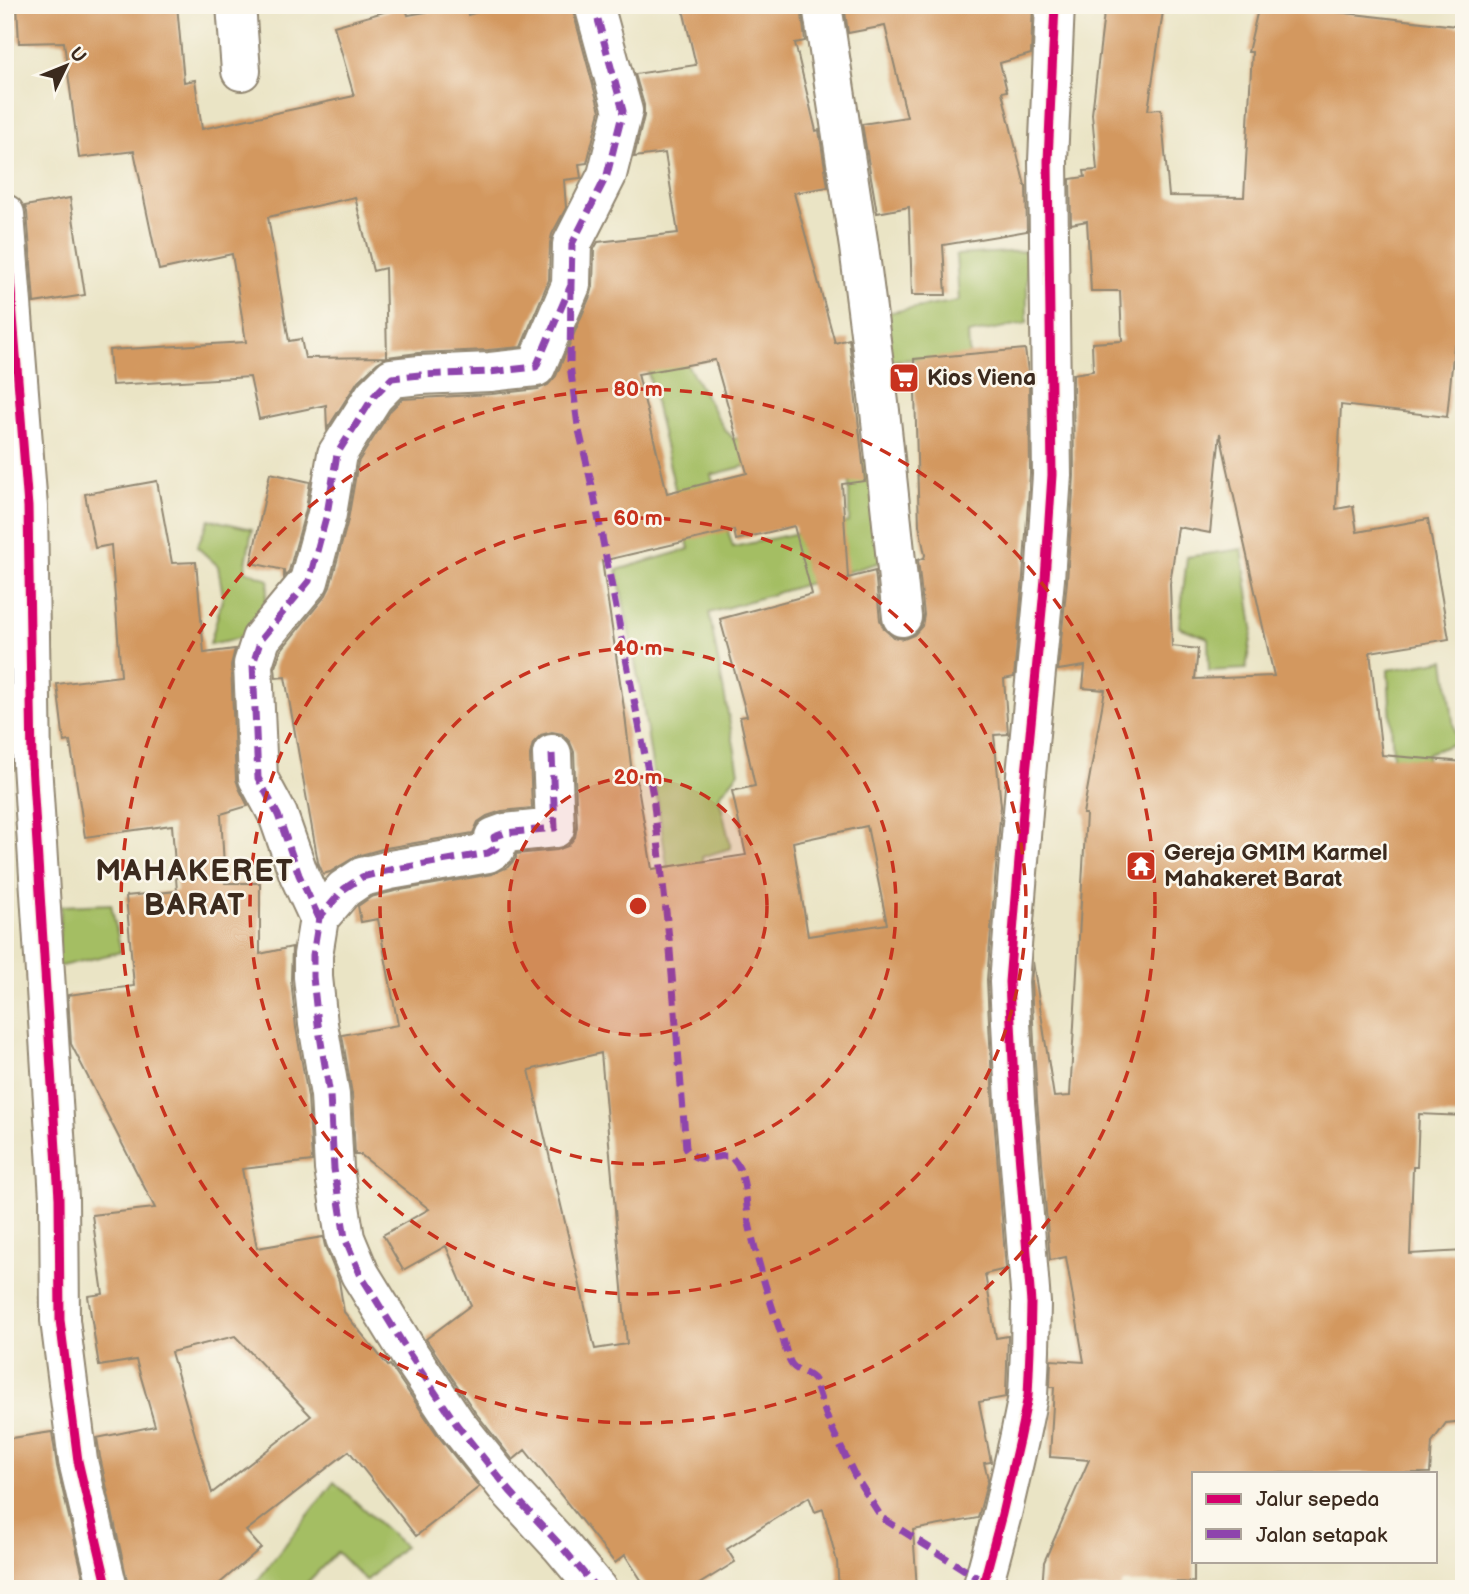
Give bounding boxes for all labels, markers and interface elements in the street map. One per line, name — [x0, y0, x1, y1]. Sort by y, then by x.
north arrow — [32, 32, 102, 102]
text: U — [64, 43, 90, 68]
supermarket icon: Kios Viena — [887, 361, 921, 395]
place label: Kios Viena — [927, 364, 1036, 392]
text: 80 m — [613, 377, 663, 402]
text: 60 m — [613, 506, 663, 531]
text: 40 m — [613, 636, 663, 661]
text: 20 m — [614, 765, 662, 790]
place label: Gereja GMIM Karmel Mahakeret Barat — [1164, 839, 1388, 893]
temple icon: Gereja GMIM Karmel Mahakeret Barat — [1124, 849, 1158, 883]
district label: MAHAKERET BARAT — [95, 854, 295, 924]
centre of rings — [626, 894, 650, 918]
legend — [1192, 1472, 1438, 1562]
text: Jalur sepeda — [1256, 1487, 1379, 1512]
text: Jalan setapak — [1256, 1523, 1388, 1548]

